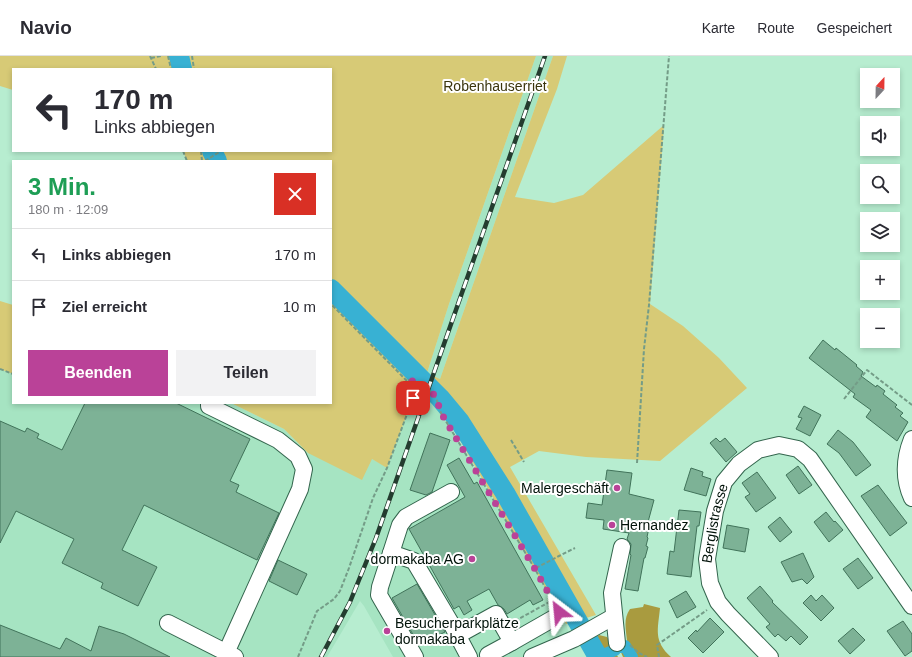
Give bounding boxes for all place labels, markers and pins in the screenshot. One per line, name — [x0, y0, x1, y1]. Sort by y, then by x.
pin — [396, 381, 430, 415]
place label: Malergeschäft — [521, 480, 609, 496]
marker: Malergeschäft — [612, 483, 622, 493]
place label: Hernandez — [620, 517, 689, 533]
marker: Hernandez — [607, 520, 617, 530]
place label: dormakaba AG — [371, 551, 464, 567]
marker: dormakaba AG — [467, 554, 477, 564]
place label: Besucherparkplätze dormakaba — [395, 615, 519, 647]
marker: Besucherparkplätze dormakaba — [382, 626, 392, 636]

